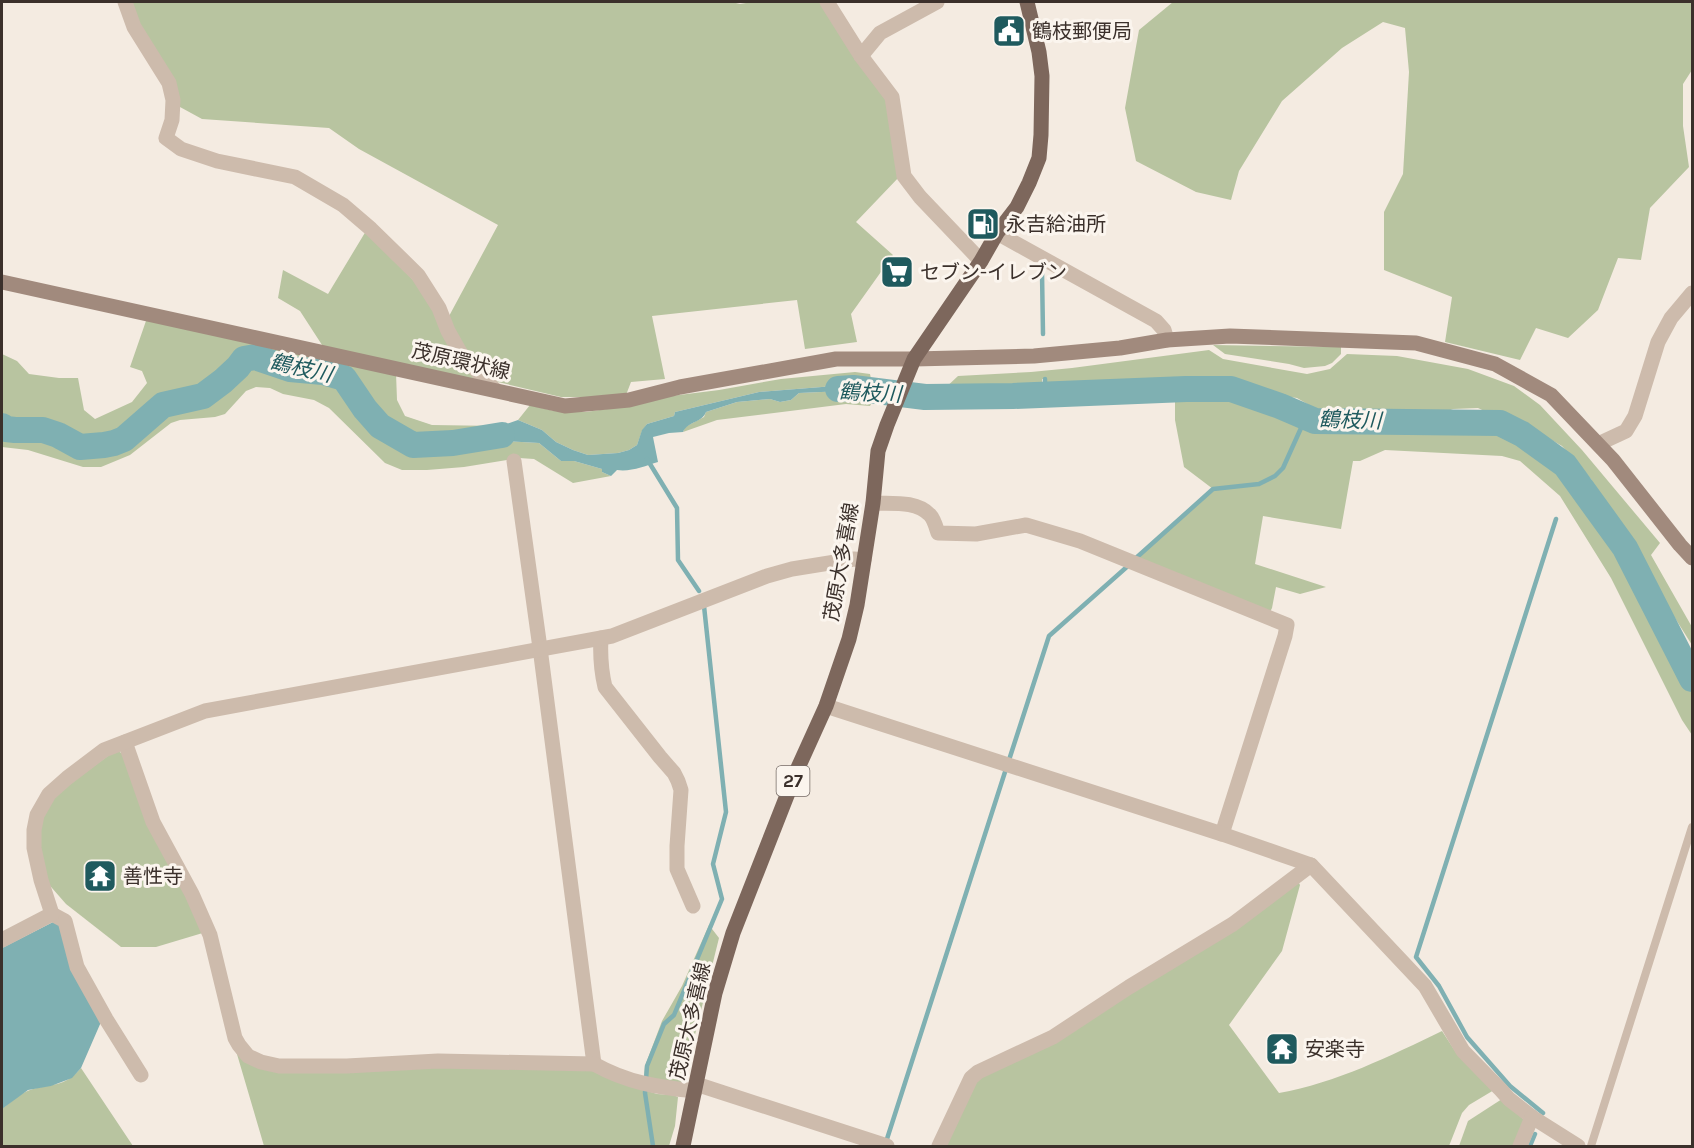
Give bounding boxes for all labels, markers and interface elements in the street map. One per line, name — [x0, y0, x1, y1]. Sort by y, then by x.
public building icon: 鶴枝郵便局 — [991, 13, 1027, 49]
place label: 鶴枝郵便局 — [1032, 20, 1132, 43]
fuel station icon: 永吉給油所 — [965, 206, 1001, 242]
place label: 永吉給油所 — [1006, 213, 1106, 236]
supermarket icon: セブン-イレブン — [879, 254, 915, 290]
place label: セブン-イレブン — [920, 261, 1067, 284]
street label: 茂原環状線 — [410, 339, 512, 384]
water label: 鶴枝川 — [268, 349, 336, 387]
water label: 鶴枝川 — [838, 379, 904, 407]
water label: 鶴枝川 — [1318, 407, 1384, 433]
street label: 茂原大多喜線 — [820, 501, 863, 623]
road number: 27 — [776, 766, 810, 796]
temple icon: 善性寺 — [82, 858, 118, 894]
place label: 善性寺 — [123, 865, 183, 888]
street label: 茂原大多喜線 — [666, 960, 715, 1082]
temple icon: 安楽寺 — [1264, 1031, 1300, 1067]
place label: 安楽寺 — [1305, 1038, 1365, 1061]

